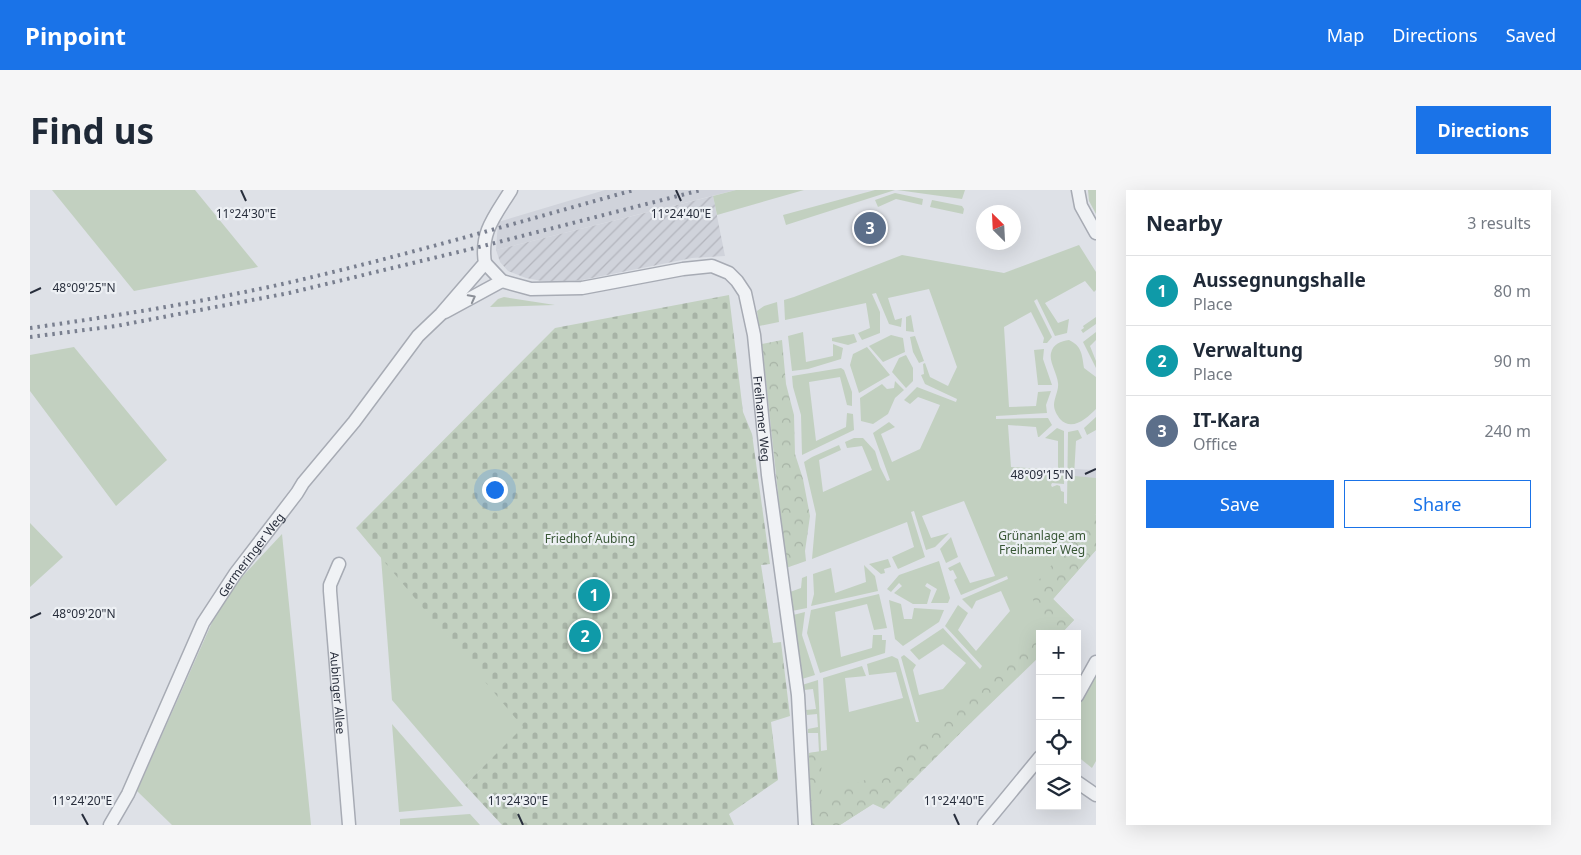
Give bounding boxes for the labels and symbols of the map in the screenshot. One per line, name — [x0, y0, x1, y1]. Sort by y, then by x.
text: 11°24'30"E — [216, 205, 276, 222]
text: 11°24'40"E — [651, 205, 711, 222]
north arrow — [976, 205, 1021, 250]
pin: 3 — [854, 209, 886, 247]
text: 48°09'25"N — [52, 279, 116, 296]
one-way arrow — [466, 294, 475, 304]
street label: Freihamer Weg — [750, 375, 775, 462]
text: 48°09'15"N — [1010, 466, 1074, 483]
your location — [482, 477, 508, 503]
street label: Germeringer Weg — [214, 509, 288, 600]
park label: Grünanlage am Freihamer Weg — [998, 527, 1086, 558]
park label: Friedhof Aubing — [545, 530, 635, 547]
pin: 1 — [578, 576, 610, 614]
text: 48°09'20"N — [52, 605, 116, 622]
pin: 2 — [569, 617, 601, 655]
street label: Aubinger Allee — [326, 651, 350, 735]
text: 11°24'20"E — [52, 792, 112, 809]
text: 11°24'30"E — [488, 792, 548, 809]
text: 11°24'40"E — [924, 792, 984, 809]

